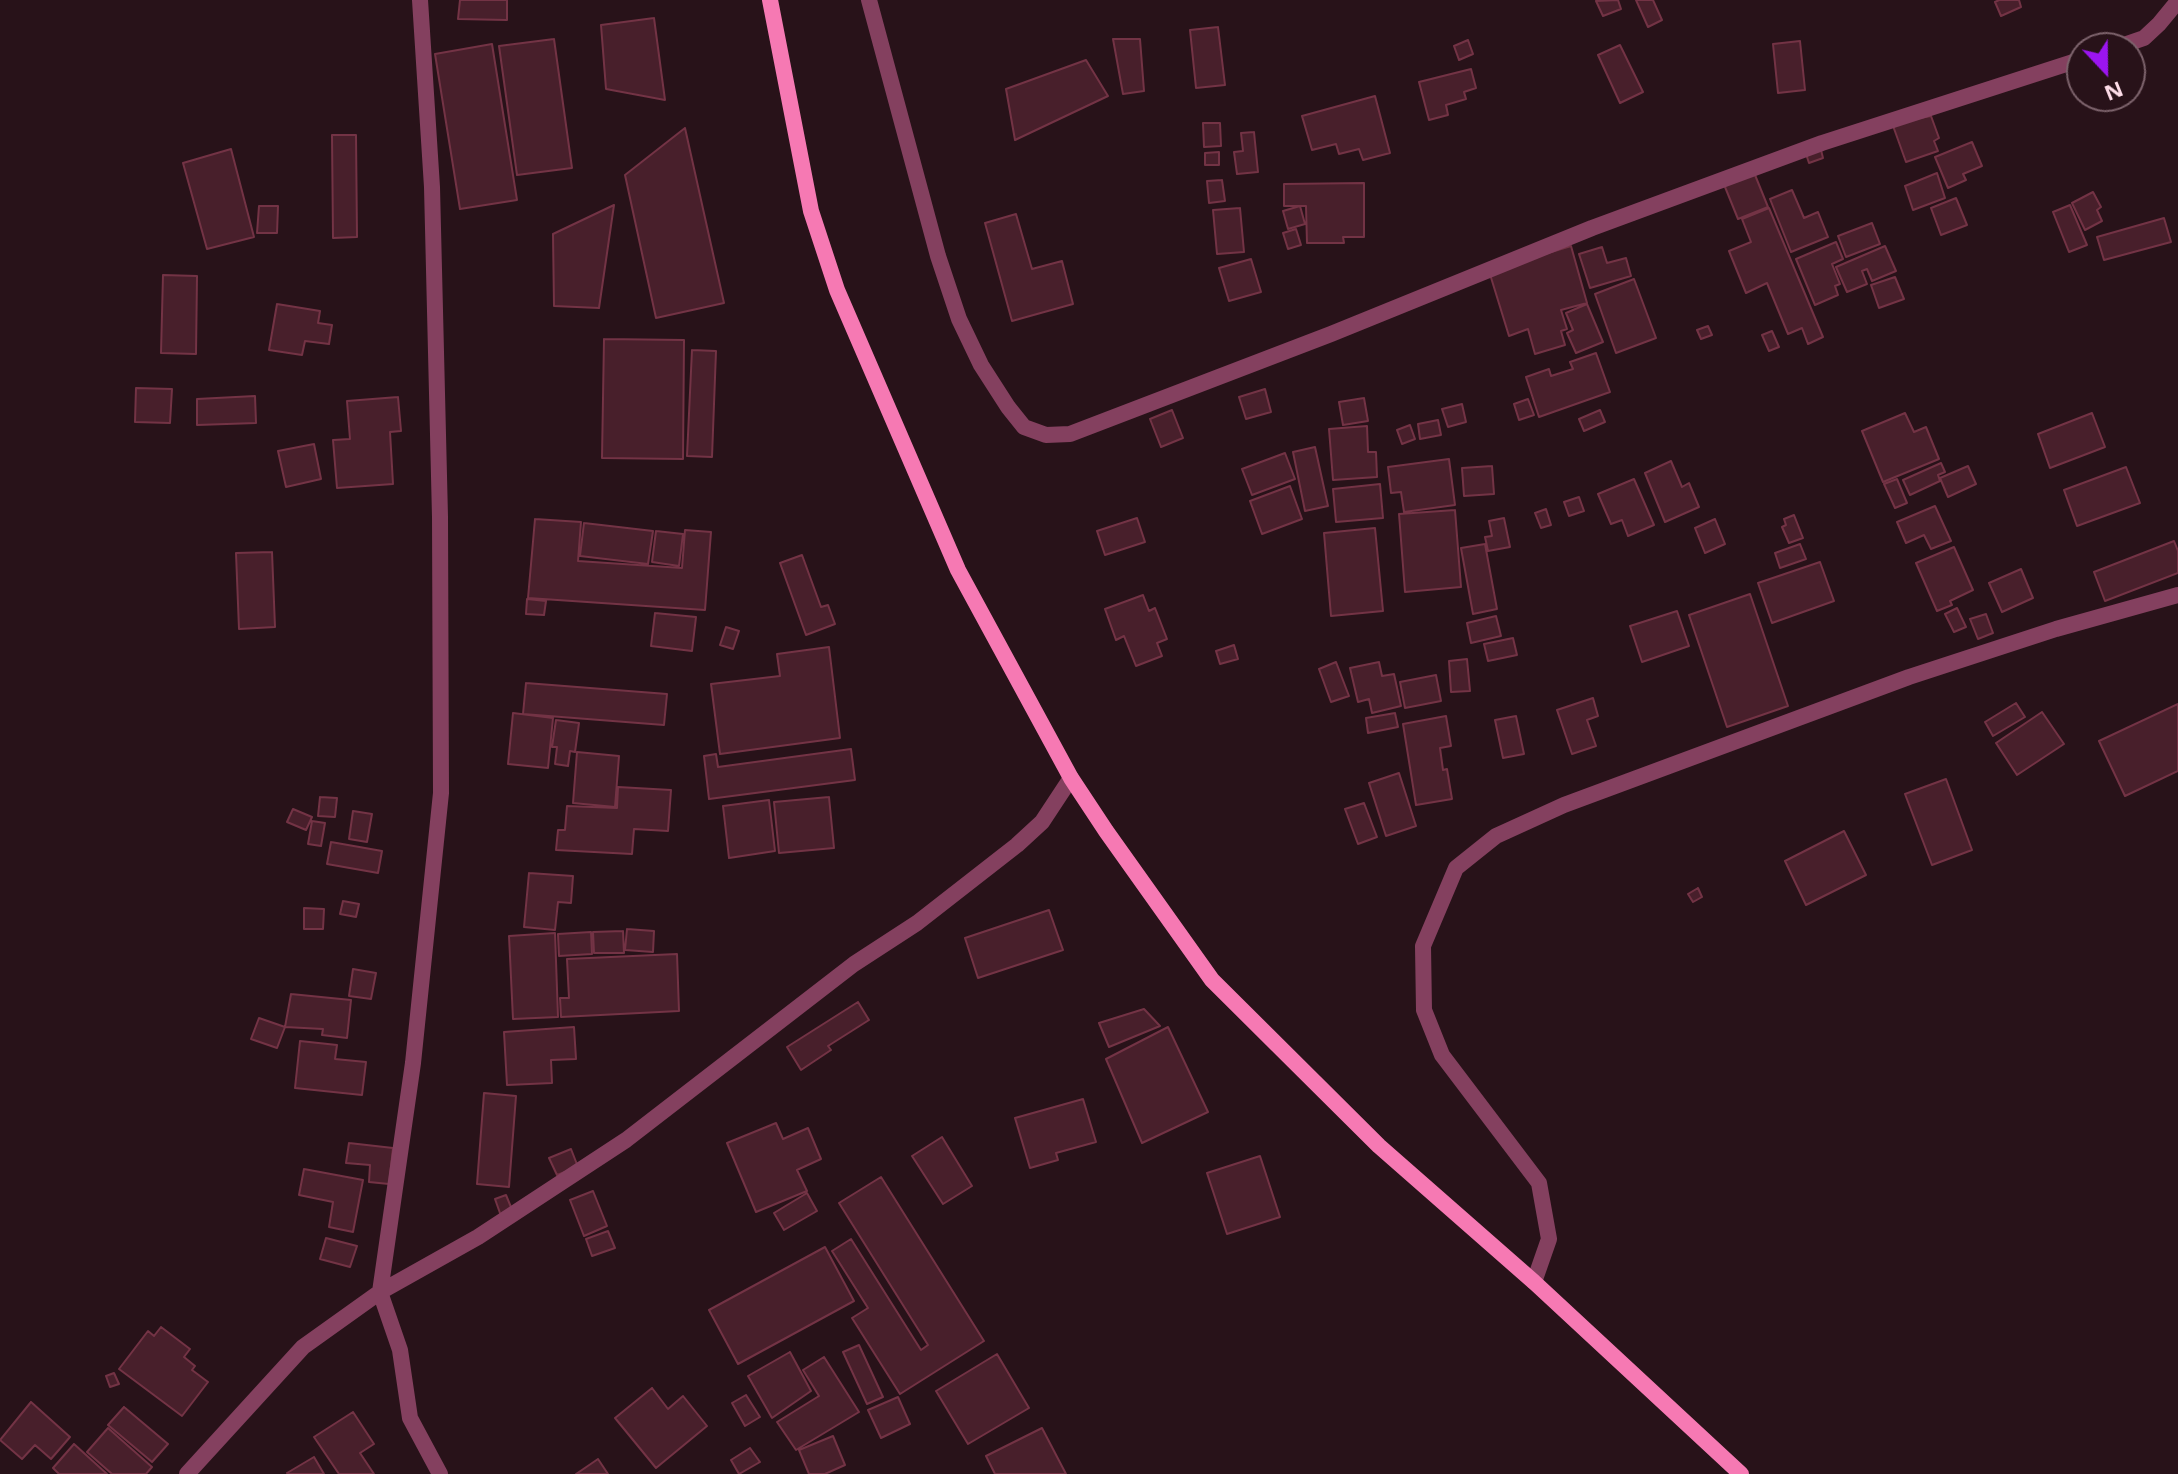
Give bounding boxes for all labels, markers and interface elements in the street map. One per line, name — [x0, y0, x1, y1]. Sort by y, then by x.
north arrow — [2066, 32, 2146, 112]
text: N — [2100, 75, 2128, 110]

